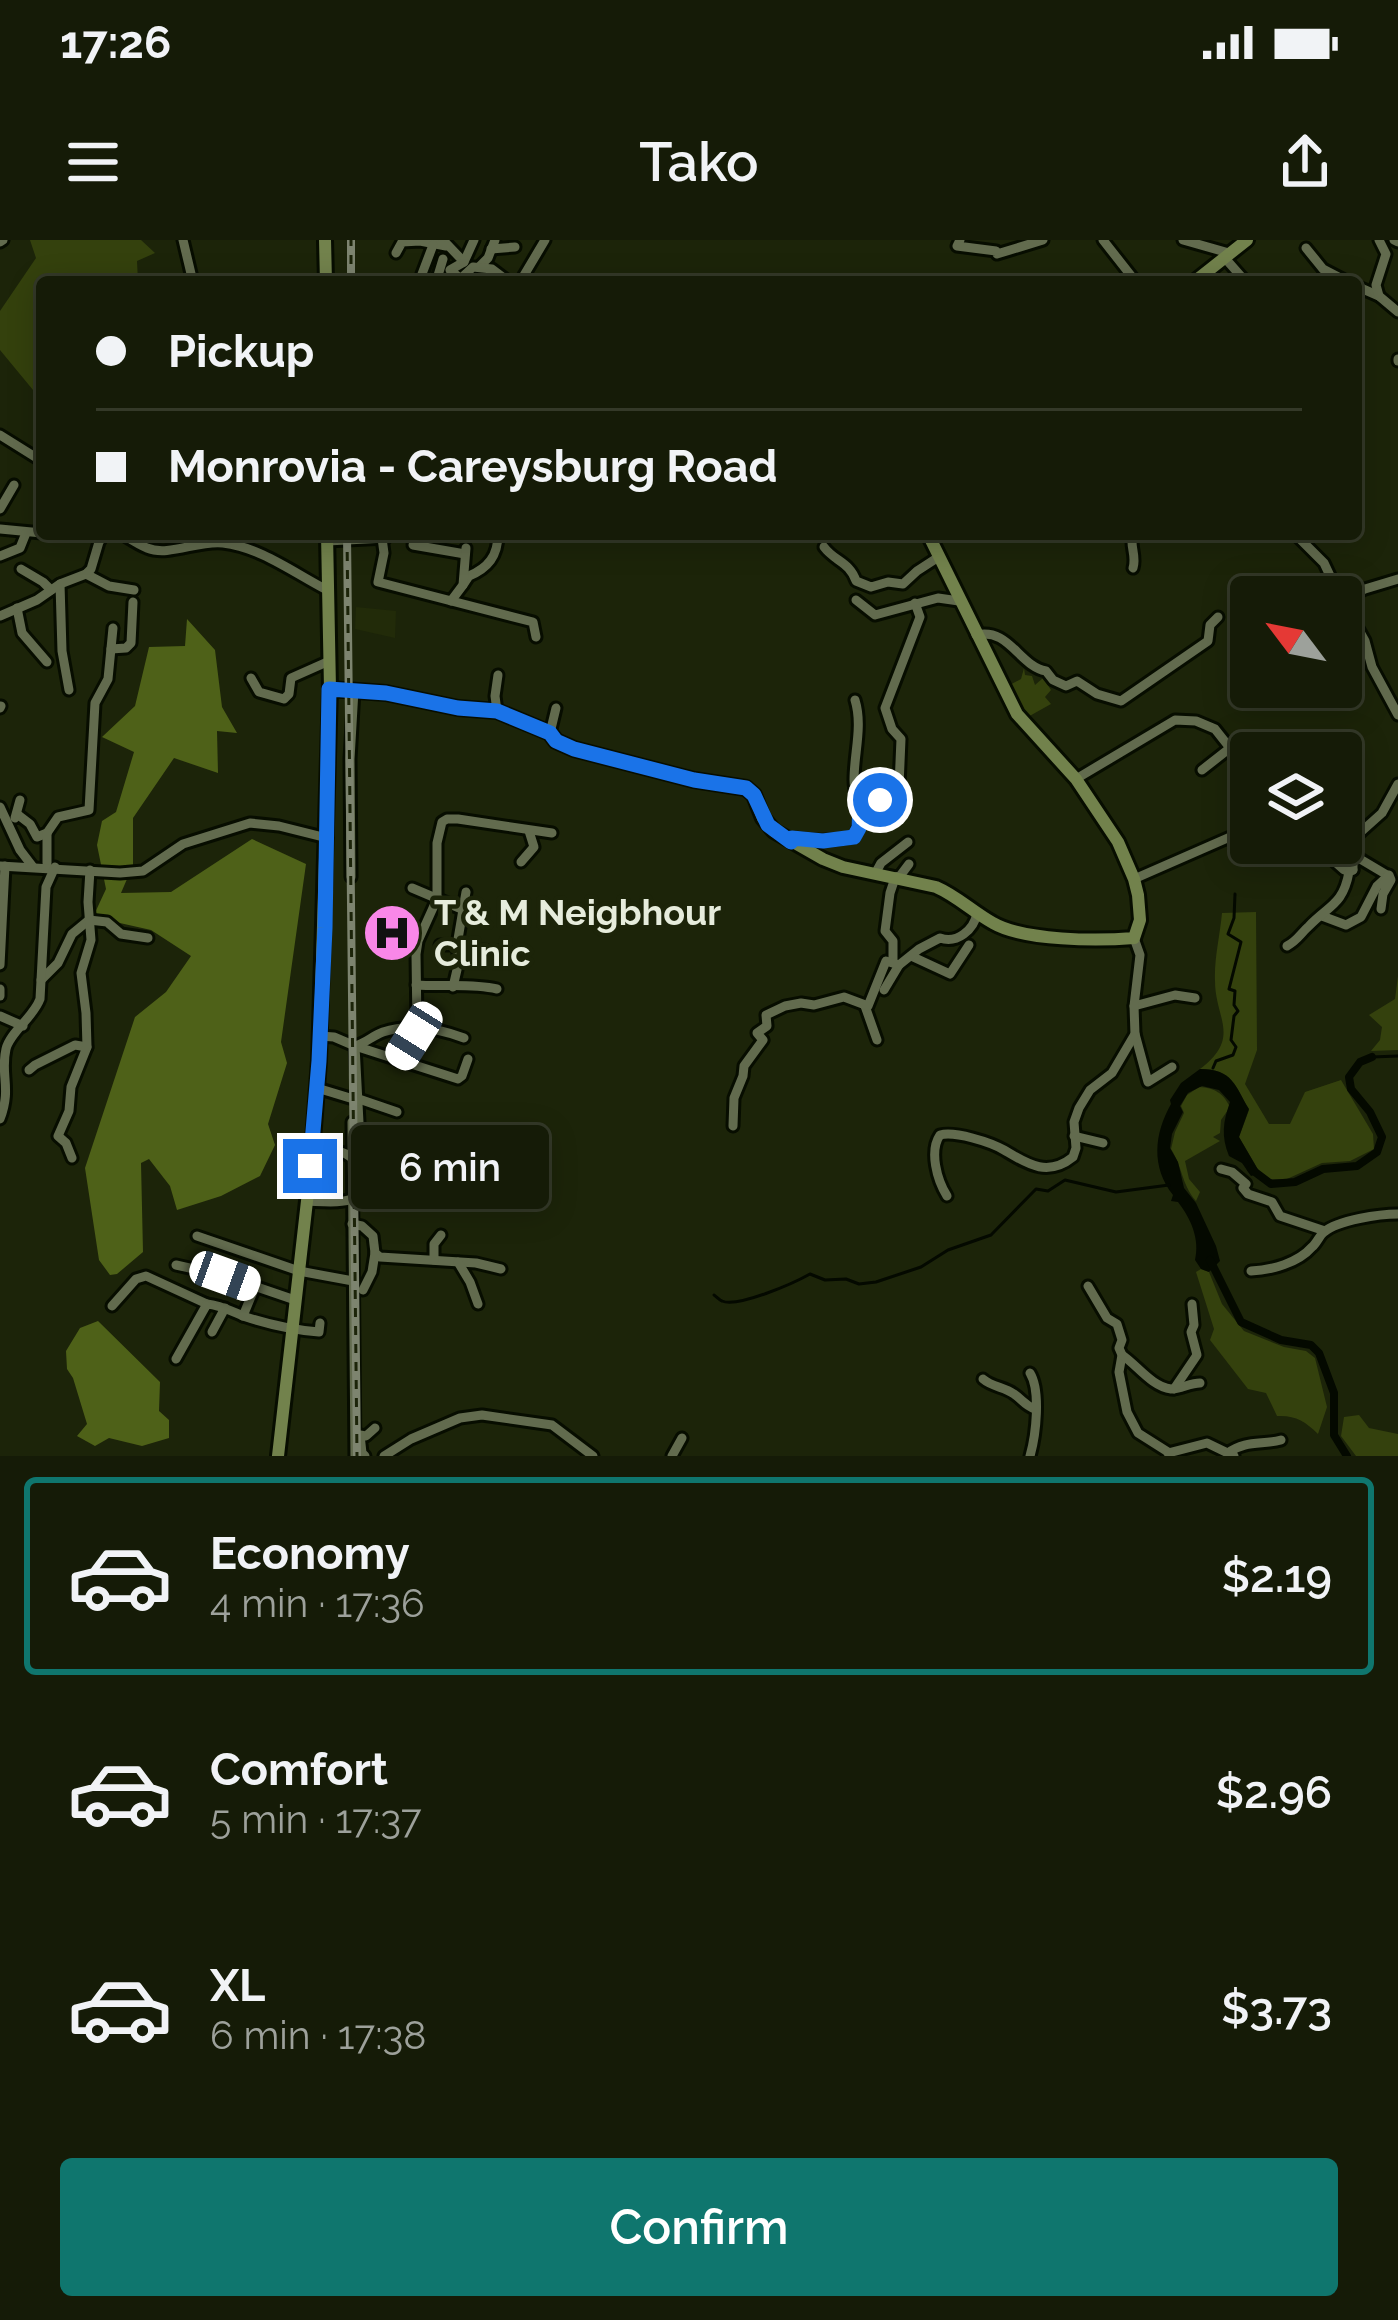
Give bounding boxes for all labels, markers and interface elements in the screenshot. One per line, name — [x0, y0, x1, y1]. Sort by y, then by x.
text: 17:26 — [60, 16, 171, 69]
icon: menu — [60, 129, 126, 195]
icon: share — [1272, 129, 1338, 195]
text: Tako — [639, 130, 759, 194]
text: Pickup — [168, 325, 314, 378]
text: Monrovia - Careysburg Road — [168, 440, 778, 493]
north arrow — [1230, 576, 1362, 708]
map controls — [1230, 576, 1362, 864]
button: layers — [1230, 732, 1362, 864]
route start — [853, 773, 907, 827]
place label: T & M Neigbhour Clinic — [434, 891, 721, 974]
hospital icon: T & M Neigbhour Clinic — [361, 902, 423, 964]
car — [380, 996, 448, 1076]
callout: 6 min — [352, 1124, 550, 1208]
route end — [283, 1139, 337, 1193]
text: 6 min — [399, 1144, 501, 1190]
car — [185, 1247, 265, 1305]
icon: car — [66, 1522, 174, 1630]
text: Economy — [210, 1527, 410, 1580]
text: $2.19 — [1222, 1550, 1332, 1603]
text: 4 min · 17:36 — [210, 1580, 425, 1626]
icon: car — [66, 1738, 174, 1846]
text: Comfort — [210, 1743, 388, 1796]
text: $2.96 — [1216, 1766, 1332, 1819]
text: 5 min · 17:37 — [210, 1796, 422, 1842]
icon: car — [66, 1954, 174, 2062]
text: XL — [210, 1959, 265, 2012]
text: $3.73 — [1221, 1982, 1332, 2035]
text: 6 min · 17:38 — [210, 2012, 426, 2058]
button: Confirm — [60, 2158, 1338, 2296]

